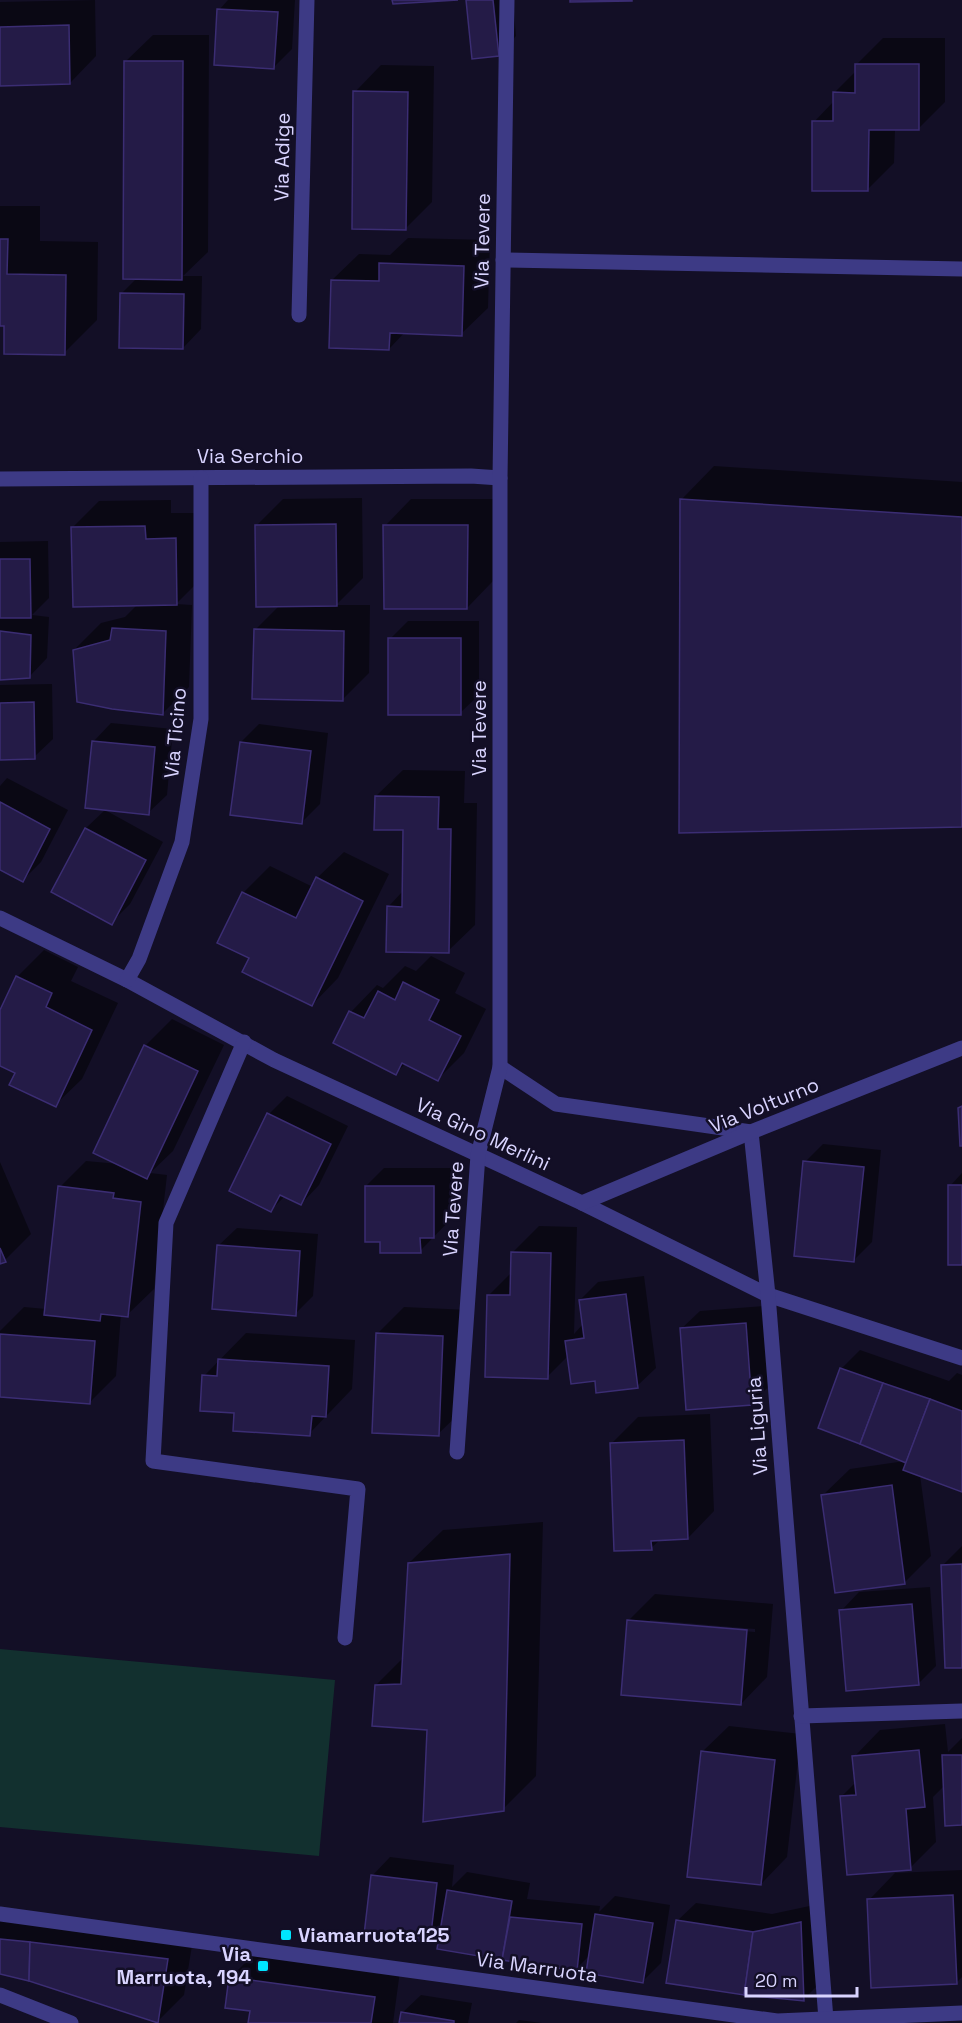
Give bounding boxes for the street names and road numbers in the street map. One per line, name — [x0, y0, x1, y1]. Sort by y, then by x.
street label: Via Adige — [268, 112, 296, 202]
street label: Via Tevere — [468, 193, 496, 289]
street label: Via Serchio — [197, 443, 303, 469]
street label: Via Tevere — [466, 680, 492, 776]
street label: Via Ticino — [158, 686, 192, 780]
street label: Via Volturno — [705, 1071, 823, 1139]
street label: Via Gino Merlini — [412, 1091, 554, 1177]
street label: Via Tevere — [437, 1160, 469, 1258]
street label: Via Liguria — [741, 1376, 773, 1476]
street label: Via Marruota — [474, 1946, 600, 1988]

